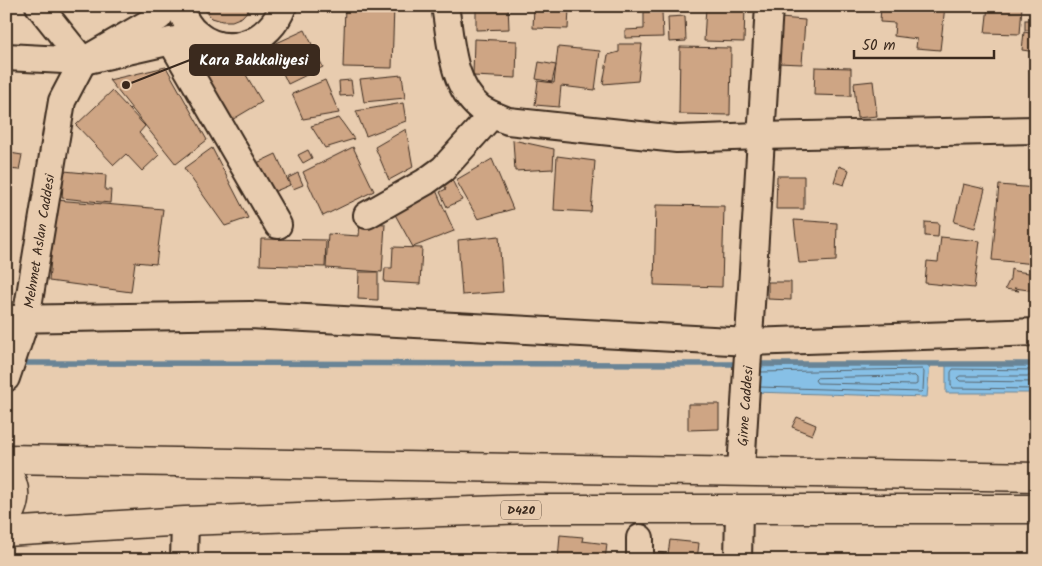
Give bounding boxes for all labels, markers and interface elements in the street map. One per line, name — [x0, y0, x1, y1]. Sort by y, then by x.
scale bar — [854, 28, 994, 60]
text: 50 m — [862, 34, 896, 58]
callout: Kara Bakkaliyesi — [190, 45, 319, 75]
text: Kara Bakkaliyesi — [200, 49, 310, 73]
street label: Mehmet Aslan Caddesi — [19, 172, 62, 310]
street label: Girne Caddesi — [732, 365, 760, 447]
road number: D420 — [501, 500, 541, 520]

